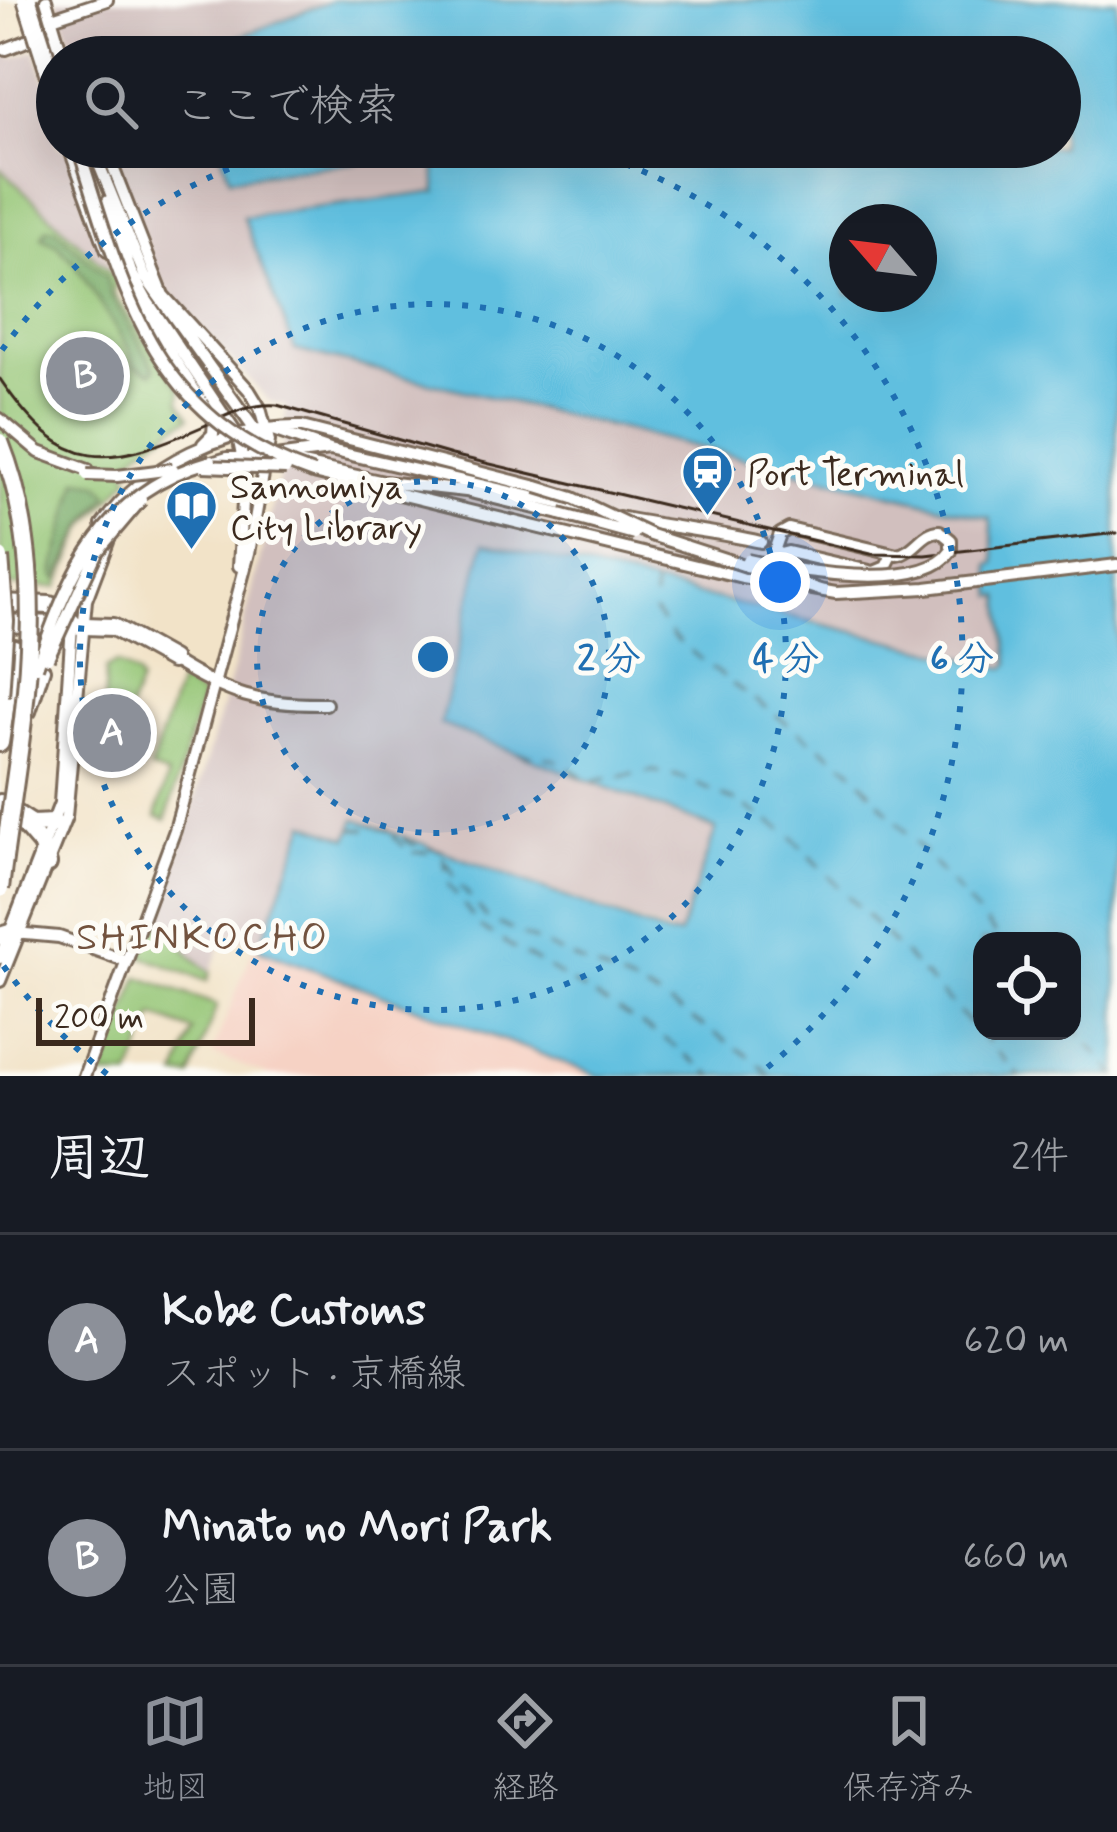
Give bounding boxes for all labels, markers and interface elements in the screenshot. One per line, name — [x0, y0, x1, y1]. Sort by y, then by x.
search box — [36, 36, 1081, 168]
icon: search — [78, 69, 144, 135]
text: ここで検索 — [174, 78, 399, 137]
north arrow — [829, 204, 937, 312]
pin: B — [46, 331, 124, 421]
station icon: Port Terminal — [680, 444, 736, 518]
place label: Port Terminal — [747, 452, 964, 499]
place label: Sannomiya City Library — [230, 465, 422, 553]
library icon: Sannomiya City Library — [163, 478, 219, 552]
your location — [750, 552, 810, 612]
centre of rings — [412, 636, 454, 678]
text: 2 分 — [577, 637, 641, 684]
text: 4 分 — [753, 637, 819, 684]
text: 6 分 — [930, 637, 994, 684]
pin: A — [73, 688, 151, 778]
district label: SHINKOCHO — [76, 913, 330, 964]
map controls — [973, 932, 1081, 1040]
button: locate — [973, 932, 1081, 1040]
scale bar — [36, 992, 255, 1045]
text: 200 m — [54, 997, 144, 1041]
text: 周辺 — [48, 1127, 150, 1193]
text: 2件 — [1011, 1133, 1069, 1184]
text: Kobe Customs — [162, 1282, 426, 1341]
text: A — [74, 1316, 100, 1367]
text: 620 m — [963, 1316, 1069, 1367]
text: スポット · 京橋線 — [162, 1350, 465, 1401]
text: Minato no Mori Park — [162, 1498, 552, 1557]
text: B — [75, 1532, 99, 1583]
text: 660 m — [962, 1532, 1069, 1583]
text: 公園 — [162, 1566, 240, 1617]
tab: 地図 — [142, 1688, 208, 1811]
tab: 経路 — [492, 1688, 558, 1811]
tab: 保存済み — [843, 1688, 975, 1811]

